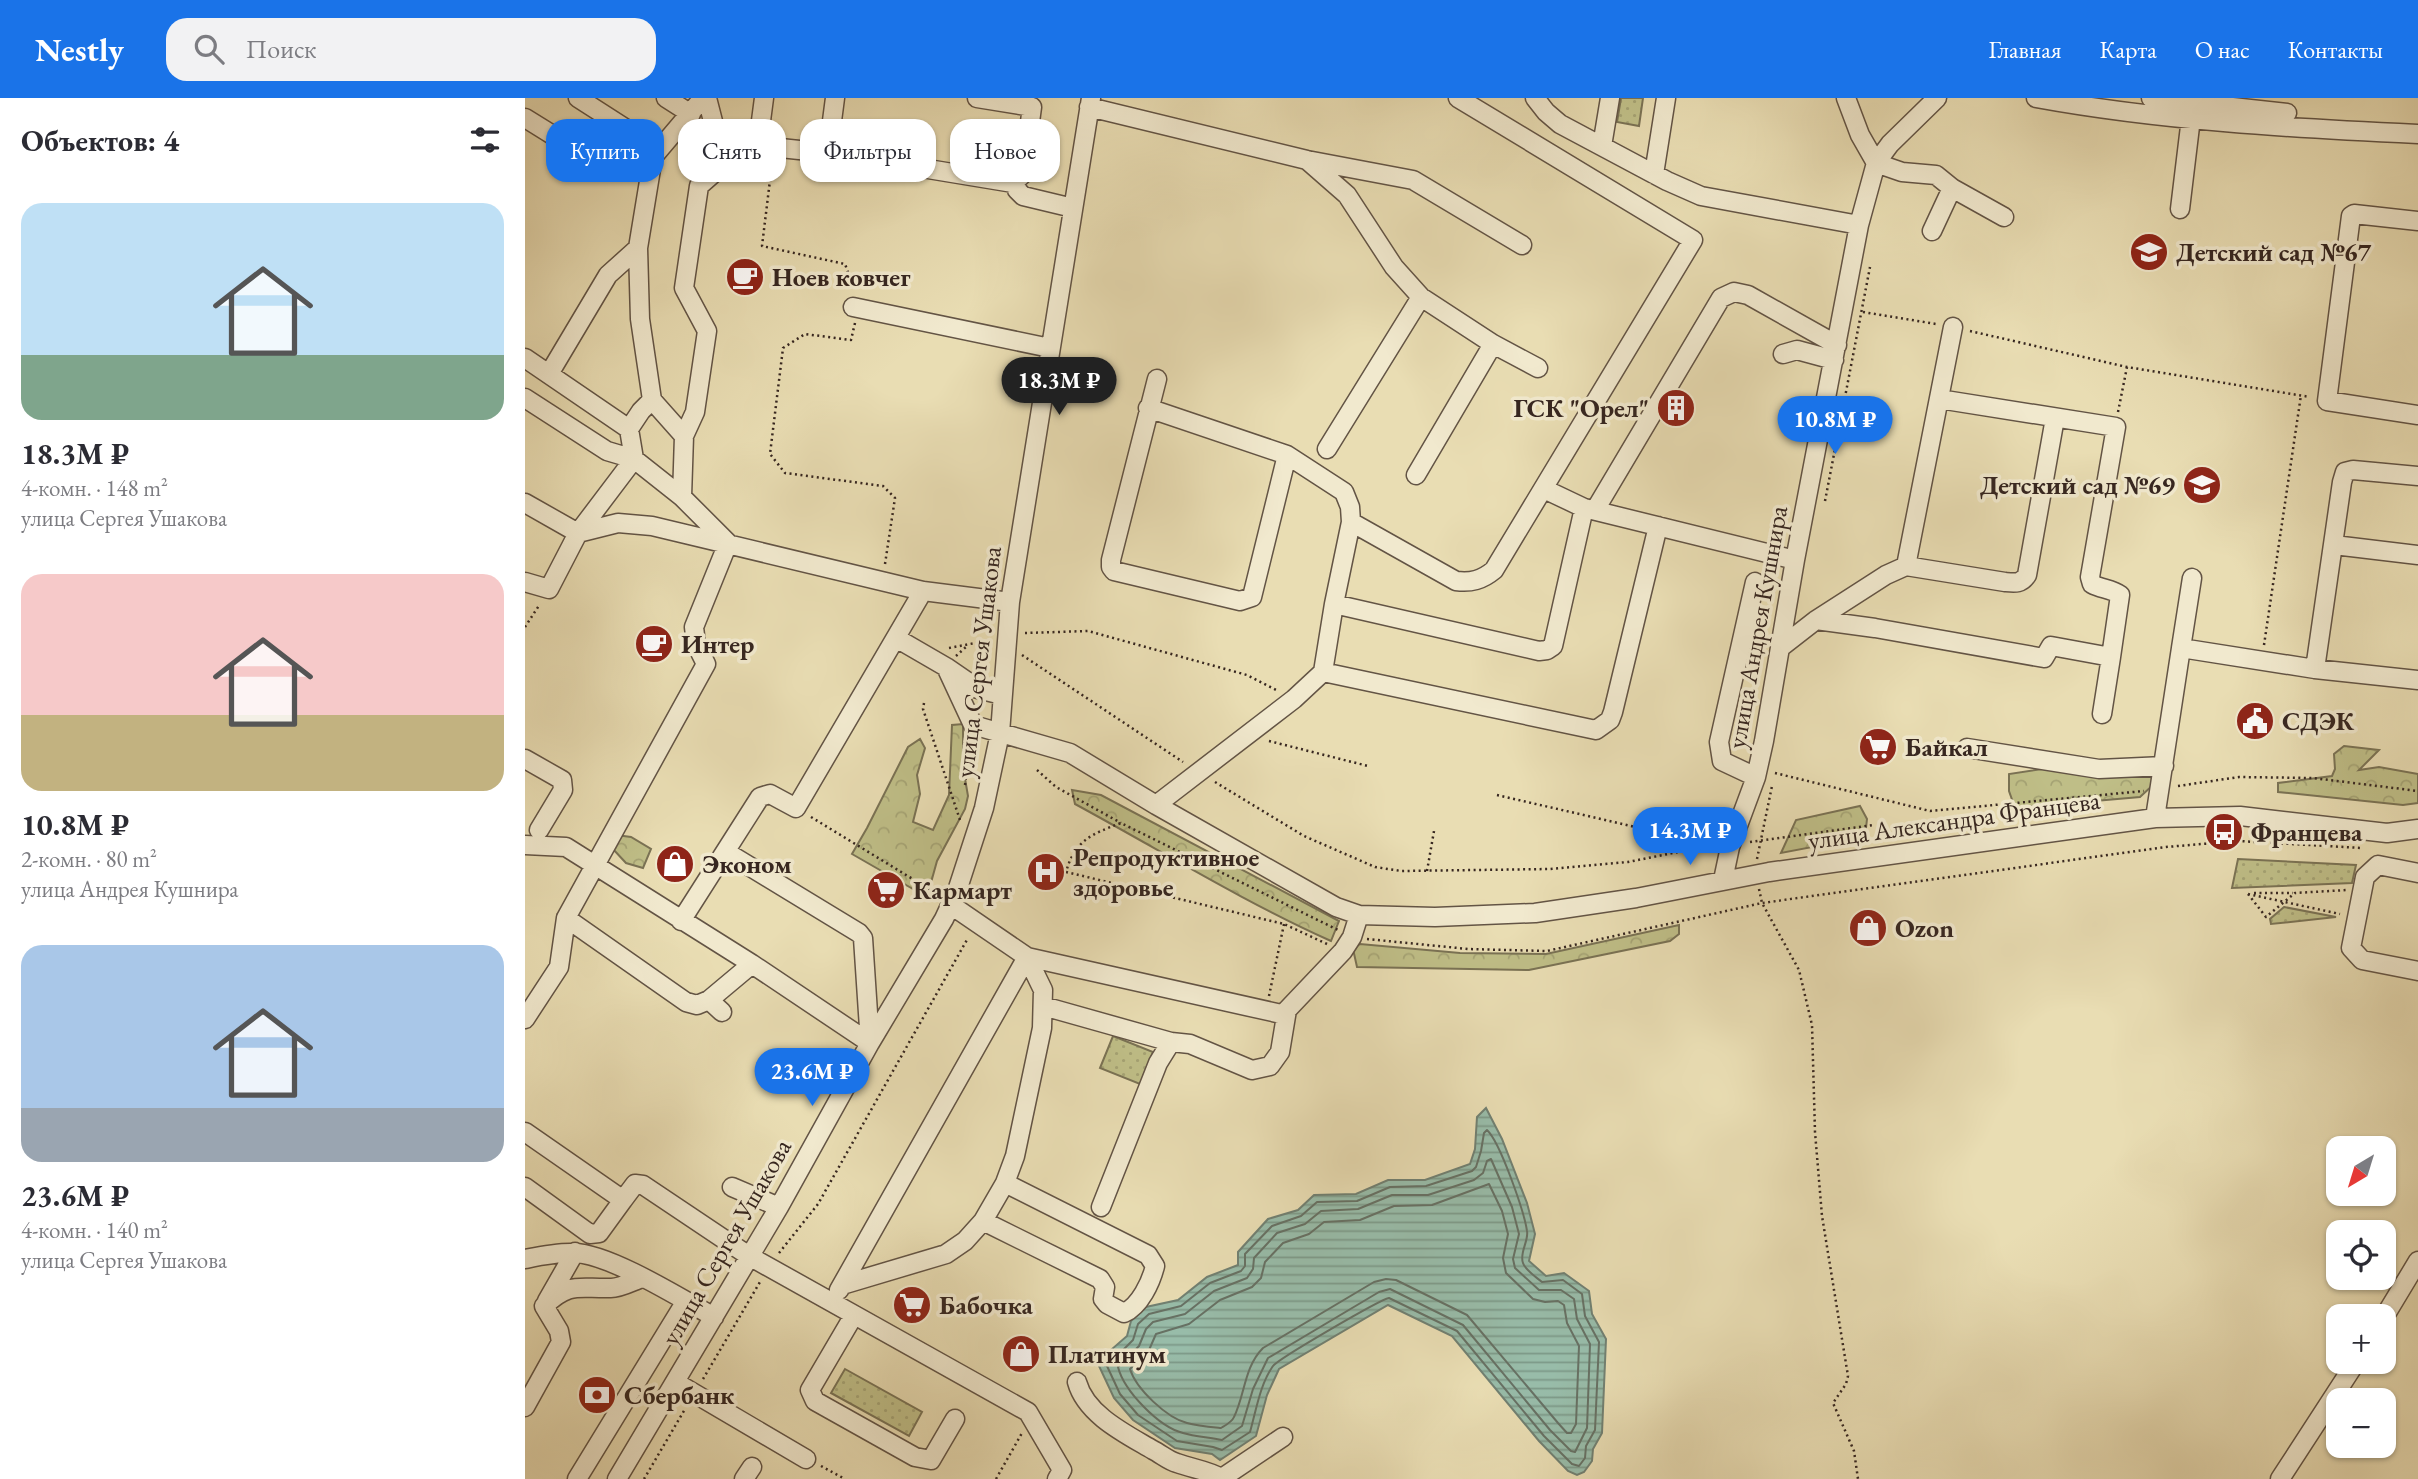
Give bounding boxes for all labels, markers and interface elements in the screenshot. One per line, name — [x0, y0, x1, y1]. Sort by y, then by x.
search box — [166, 18, 656, 81]
text: Nestly — [35, 28, 124, 71]
icon: search — [190, 30, 228, 68]
text: Поиск — [246, 32, 317, 66]
text: Главная — [1988, 34, 2062, 65]
text: Карта — [2100, 34, 2157, 65]
text: О нас — [2195, 34, 2250, 65]
text: Контакты — [2288, 34, 2383, 65]
chip: Купить — [546, 119, 664, 182]
chip: Снять — [678, 119, 786, 182]
chip: Фильтры — [800, 119, 936, 182]
chip: Новое — [950, 119, 1060, 182]
text: Объектов: 4 — [21, 121, 179, 160]
icon: filters — [466, 121, 504, 159]
school or university icon: Детский сад №67 — [2128, 231, 2170, 273]
place label: Детский сад №67 — [2176, 235, 2372, 269]
icon: home — [200, 248, 326, 374]
cafe icon: Ноев ковчег — [724, 256, 766, 298]
place label: Ноев ковчег — [772, 260, 911, 294]
pin: 18.3M ₽ — [994, 358, 1124, 417]
text: 18.3M ₽ — [1018, 365, 1100, 395]
building icon: ГСК "Орел" — [1655, 387, 1697, 429]
place label: ГСК "Орел" — [1514, 391, 1649, 425]
pin: 10.8M ₽ — [1770, 396, 1900, 456]
text: 10.8M ₽ — [1794, 404, 1876, 434]
text: 18.3M ₽ — [21, 434, 129, 473]
school or university icon: Детский сад №69 — [2181, 464, 2223, 506]
place label: Детский сад №69 — [1980, 468, 2175, 502]
text: 4-комн. · 148 m² — [21, 473, 168, 503]
street label: улица Андрея Кушнира — [1719, 502, 1795, 751]
text: улица Сергея Ушакова — [21, 503, 227, 533]
street label: улица Сергея Ушакова — [947, 544, 1009, 780]
icon: home — [200, 619, 326, 745]
cafe icon: Интер — [633, 623, 675, 665]
place label: Интер — [681, 627, 754, 661]
public building icon: СДЭК — [2234, 700, 2276, 742]
place label: СДЭК — [2282, 704, 2355, 738]
supermarket icon: Байкал — [1857, 726, 1899, 768]
place label: Байкал — [1905, 730, 1988, 764]
street label: улица Александра Францева — [1806, 783, 2103, 857]
text: 10.8M ₽ — [21, 805, 129, 844]
pin: 14.3M ₽ — [1625, 808, 1755, 867]
bus stop icon: Францева — [2203, 811, 2245, 853]
text: 14.3M ₽ — [1649, 815, 1731, 845]
place label: Францева — [2251, 815, 2363, 849]
place label: Репродуктивное здоровье — [1073, 840, 1259, 904]
shop icon: Эконом — [654, 843, 696, 885]
text: 2-комн. · 80 m² — [21, 844, 157, 874]
place label: Эконом — [702, 847, 792, 881]
hospital icon: Репродуктивное здоровье — [1025, 851, 1067, 893]
supermarket icon: Кармарт — [865, 869, 907, 911]
place label: Кармарт — [913, 873, 1012, 907]
text: улица Андрея Кушнира — [21, 874, 239, 904]
shop icon: Ozon — [1847, 907, 1889, 949]
place label: Ozon — [1895, 911, 1954, 945]
icon: home — [200, 990, 326, 1116]
pin: 23.6M ₽ — [747, 1048, 877, 1108]
text: 23.6M ₽ — [771, 1056, 853, 1086]
street label: улица Сергея Ушакова — [653, 1132, 799, 1351]
north arrow — [2326, 1136, 2396, 1206]
map controls — [2326, 1136, 2396, 1458]
text: 23.6M ₽ — [21, 1176, 129, 1215]
text: 4-комн. · 140 m² — [21, 1215, 168, 1245]
button: locate — [2326, 1220, 2396, 1290]
text: улица Сергея Ушакова — [21, 1245, 227, 1275]
supermarket icon: Бабочка — [891, 1284, 933, 1326]
place label: Бабочка — [939, 1288, 1033, 1322]
button: + — [2326, 1304, 2396, 1374]
shop icon: Платинум — [1000, 1333, 1042, 1375]
place label: Платинум — [1048, 1337, 1167, 1371]
bank icon: Сбербанк — [576, 1374, 618, 1416]
place label: Сбербанк — [624, 1378, 735, 1412]
button: − — [2326, 1388, 2396, 1458]

